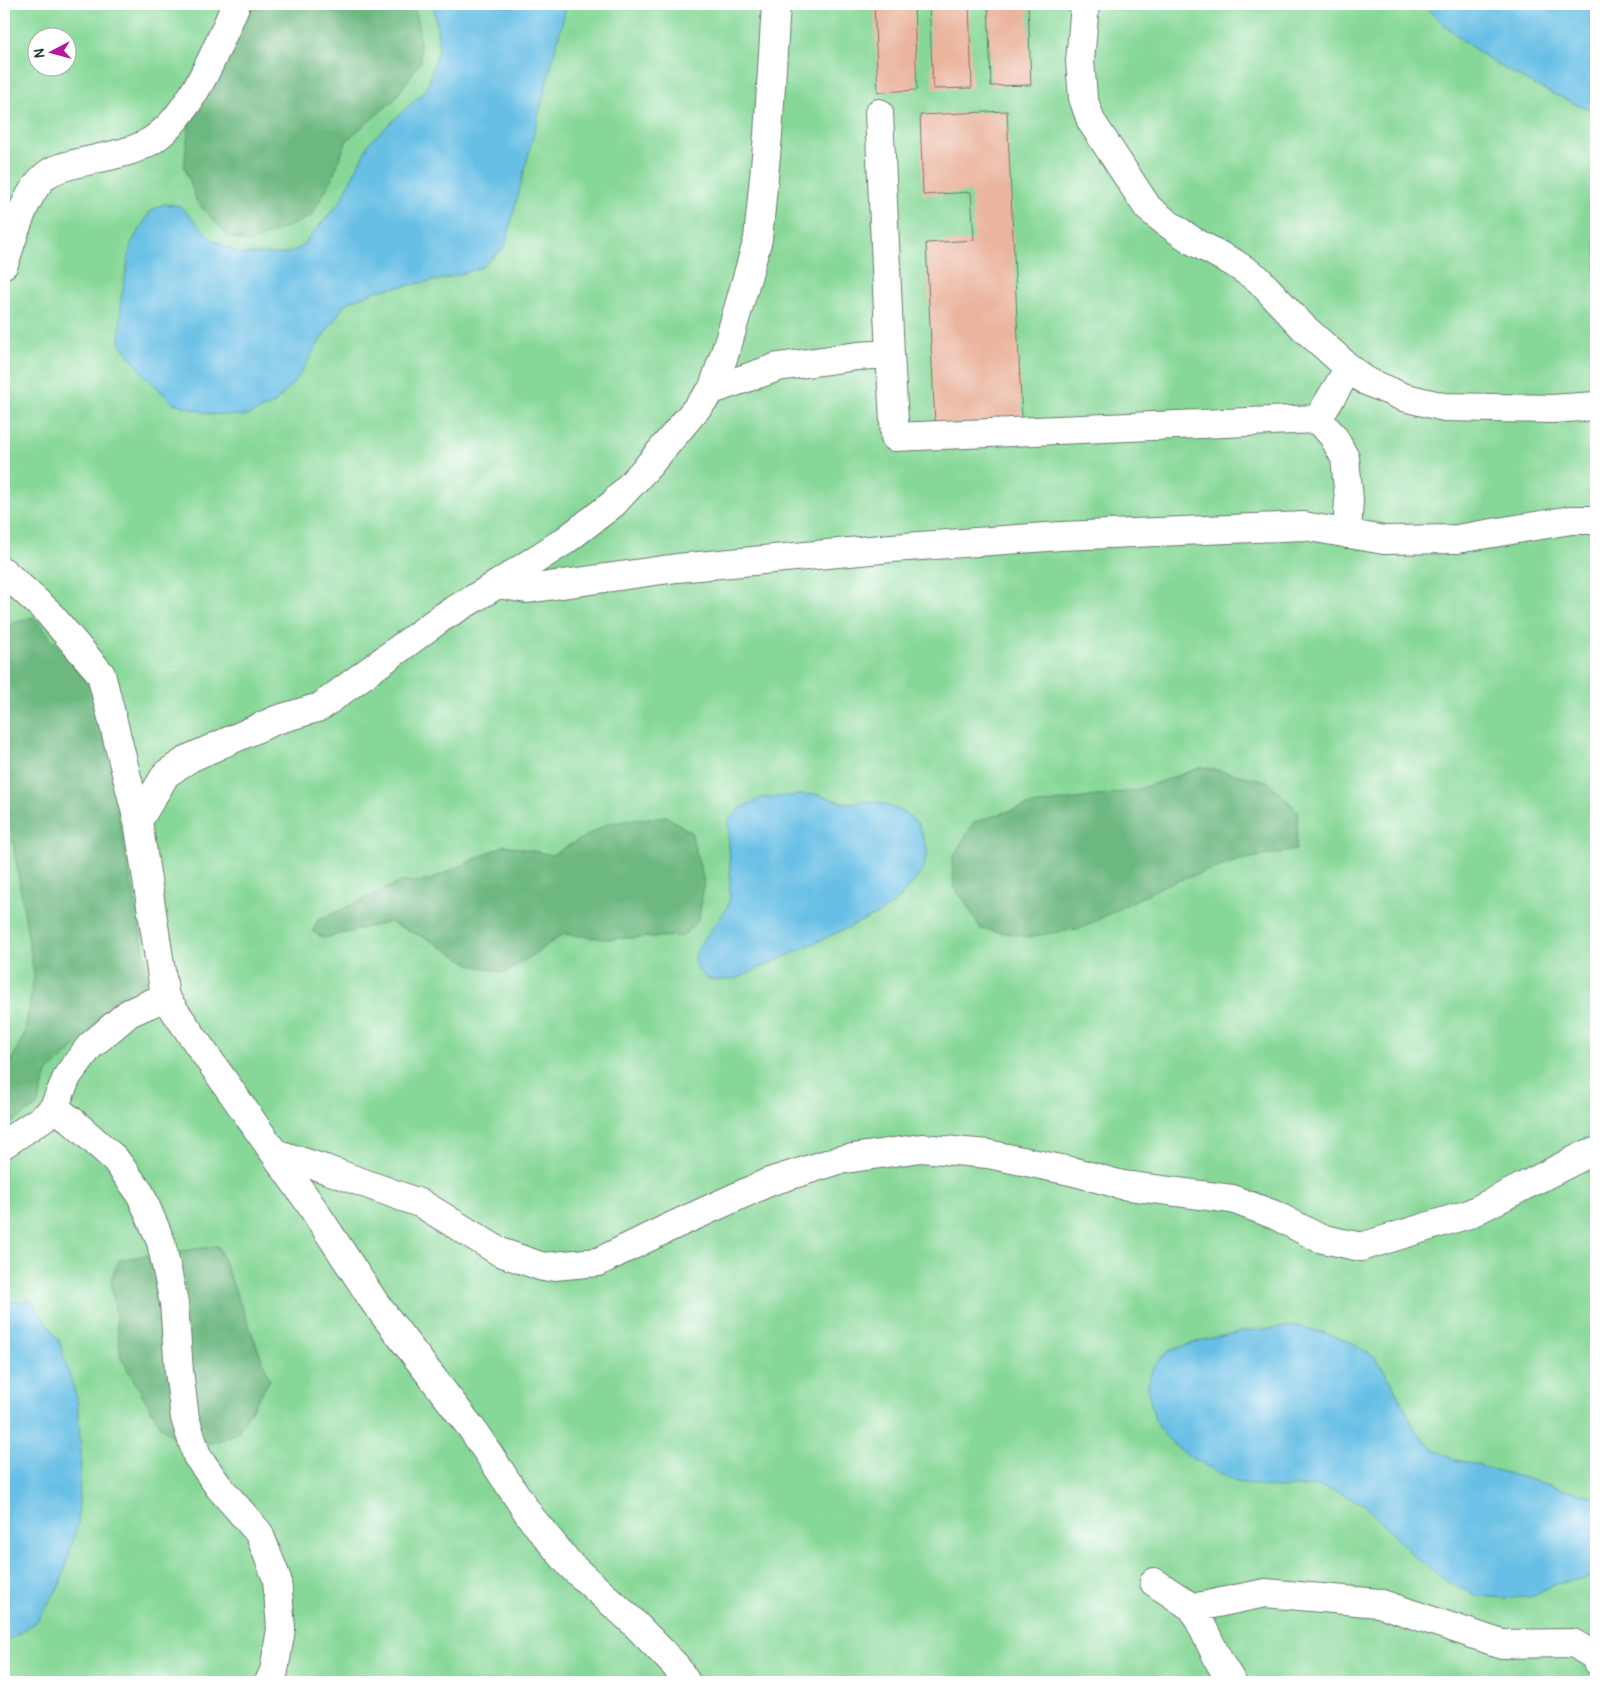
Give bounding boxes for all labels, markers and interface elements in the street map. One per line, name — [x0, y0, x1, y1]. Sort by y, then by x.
north arrow — [28, 28, 78, 78]
text: N — [31, 48, 49, 59]

